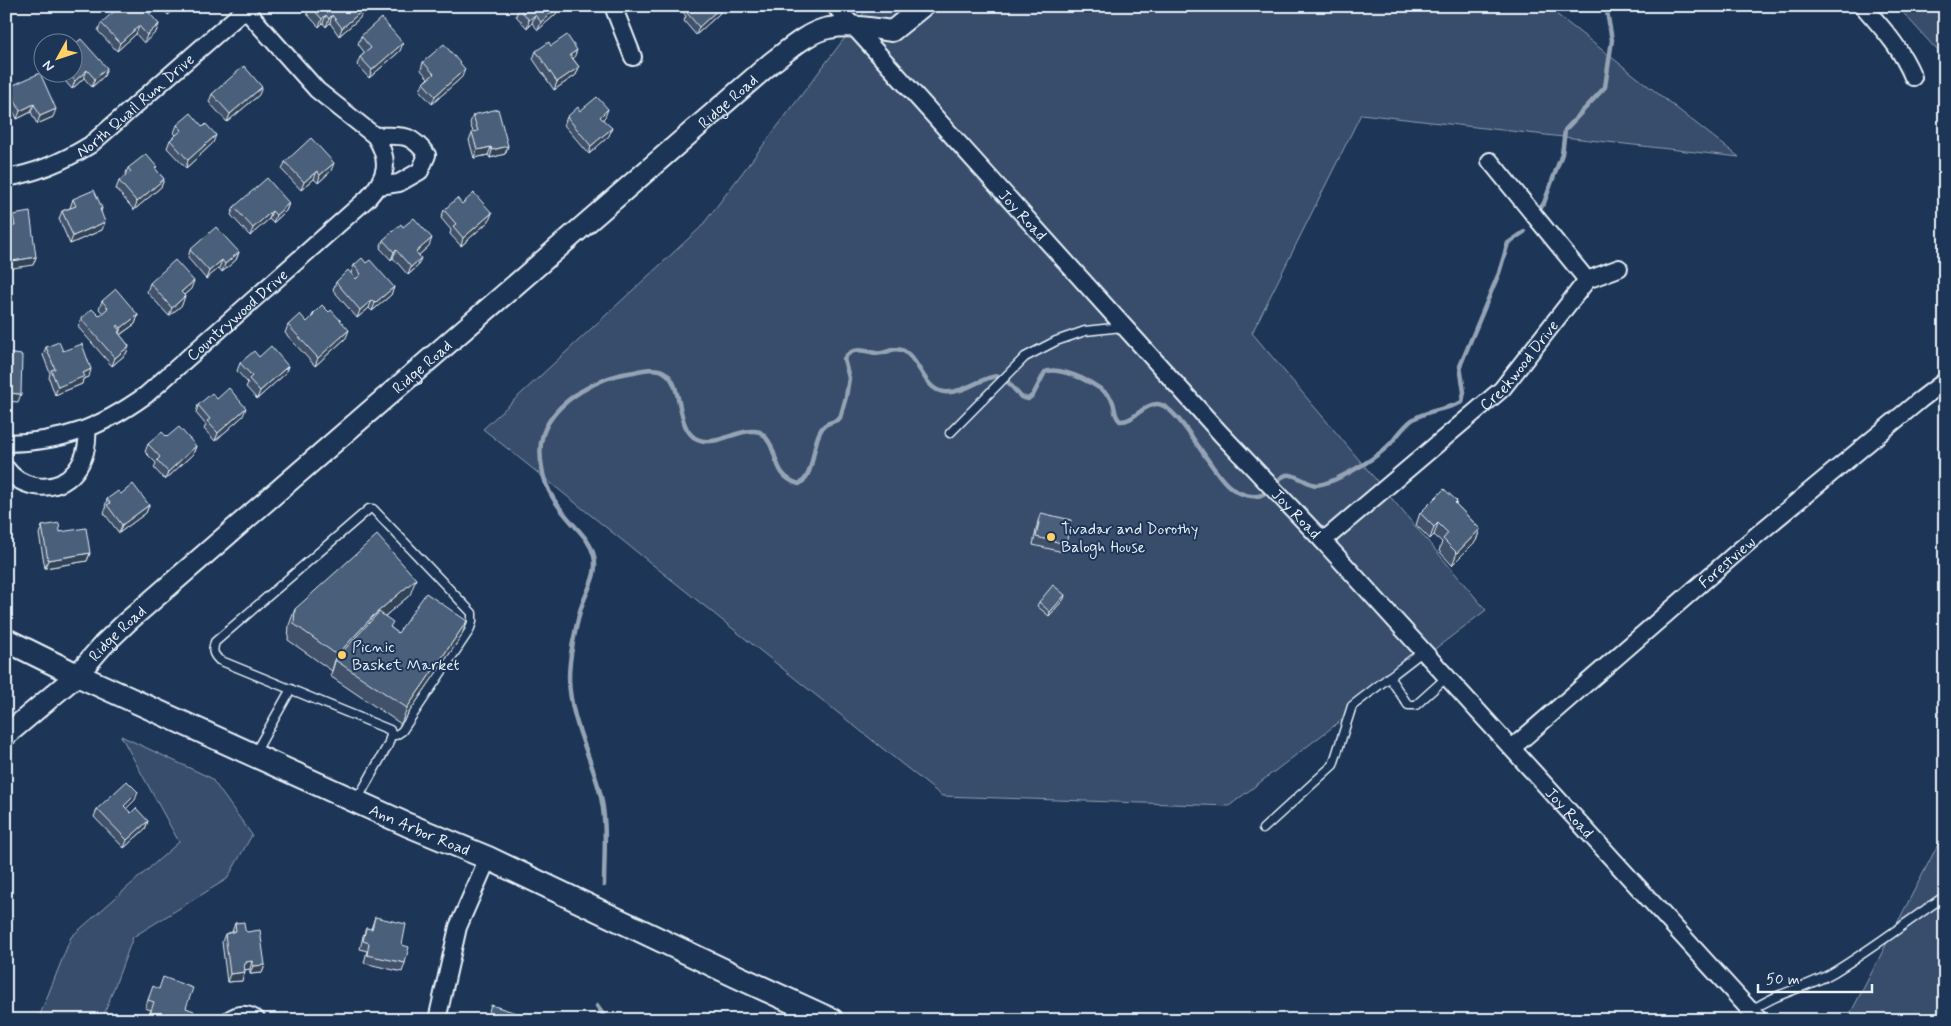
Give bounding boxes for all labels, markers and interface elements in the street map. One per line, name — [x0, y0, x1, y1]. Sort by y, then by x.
north arrow — [32, 32, 82, 82]
street label: North Quail Run Drive — [73, 50, 199, 163]
text: N — [39, 56, 59, 75]
street label: Ridge Road — [694, 70, 763, 134]
street label: Joy Road — [993, 186, 1051, 246]
street label: Countrywood Drive — [183, 265, 293, 366]
street label: Creekwood Drive — [1475, 316, 1564, 416]
street label: Ridge Road — [388, 336, 457, 399]
street label: Joy Road — [1266, 485, 1325, 544]
place label: Tivadar and Dorothy Balogh House — [1061, 519, 1198, 559]
marker: Tivadar and Dorothy Balogh House — [1045, 531, 1057, 543]
street label: Forestview — [1694, 532, 1760, 593]
street label: Ridge Road — [84, 601, 151, 666]
place label: Picnic Basket Market — [352, 637, 459, 676]
marker: Picnic Basket Market — [336, 649, 348, 661]
street label: Joy Road — [1540, 783, 1598, 843]
street label: Ann Arbor Road — [365, 800, 473, 861]
scale bar — [1758, 961, 1872, 993]
text: 50 m — [1766, 970, 1800, 990]

